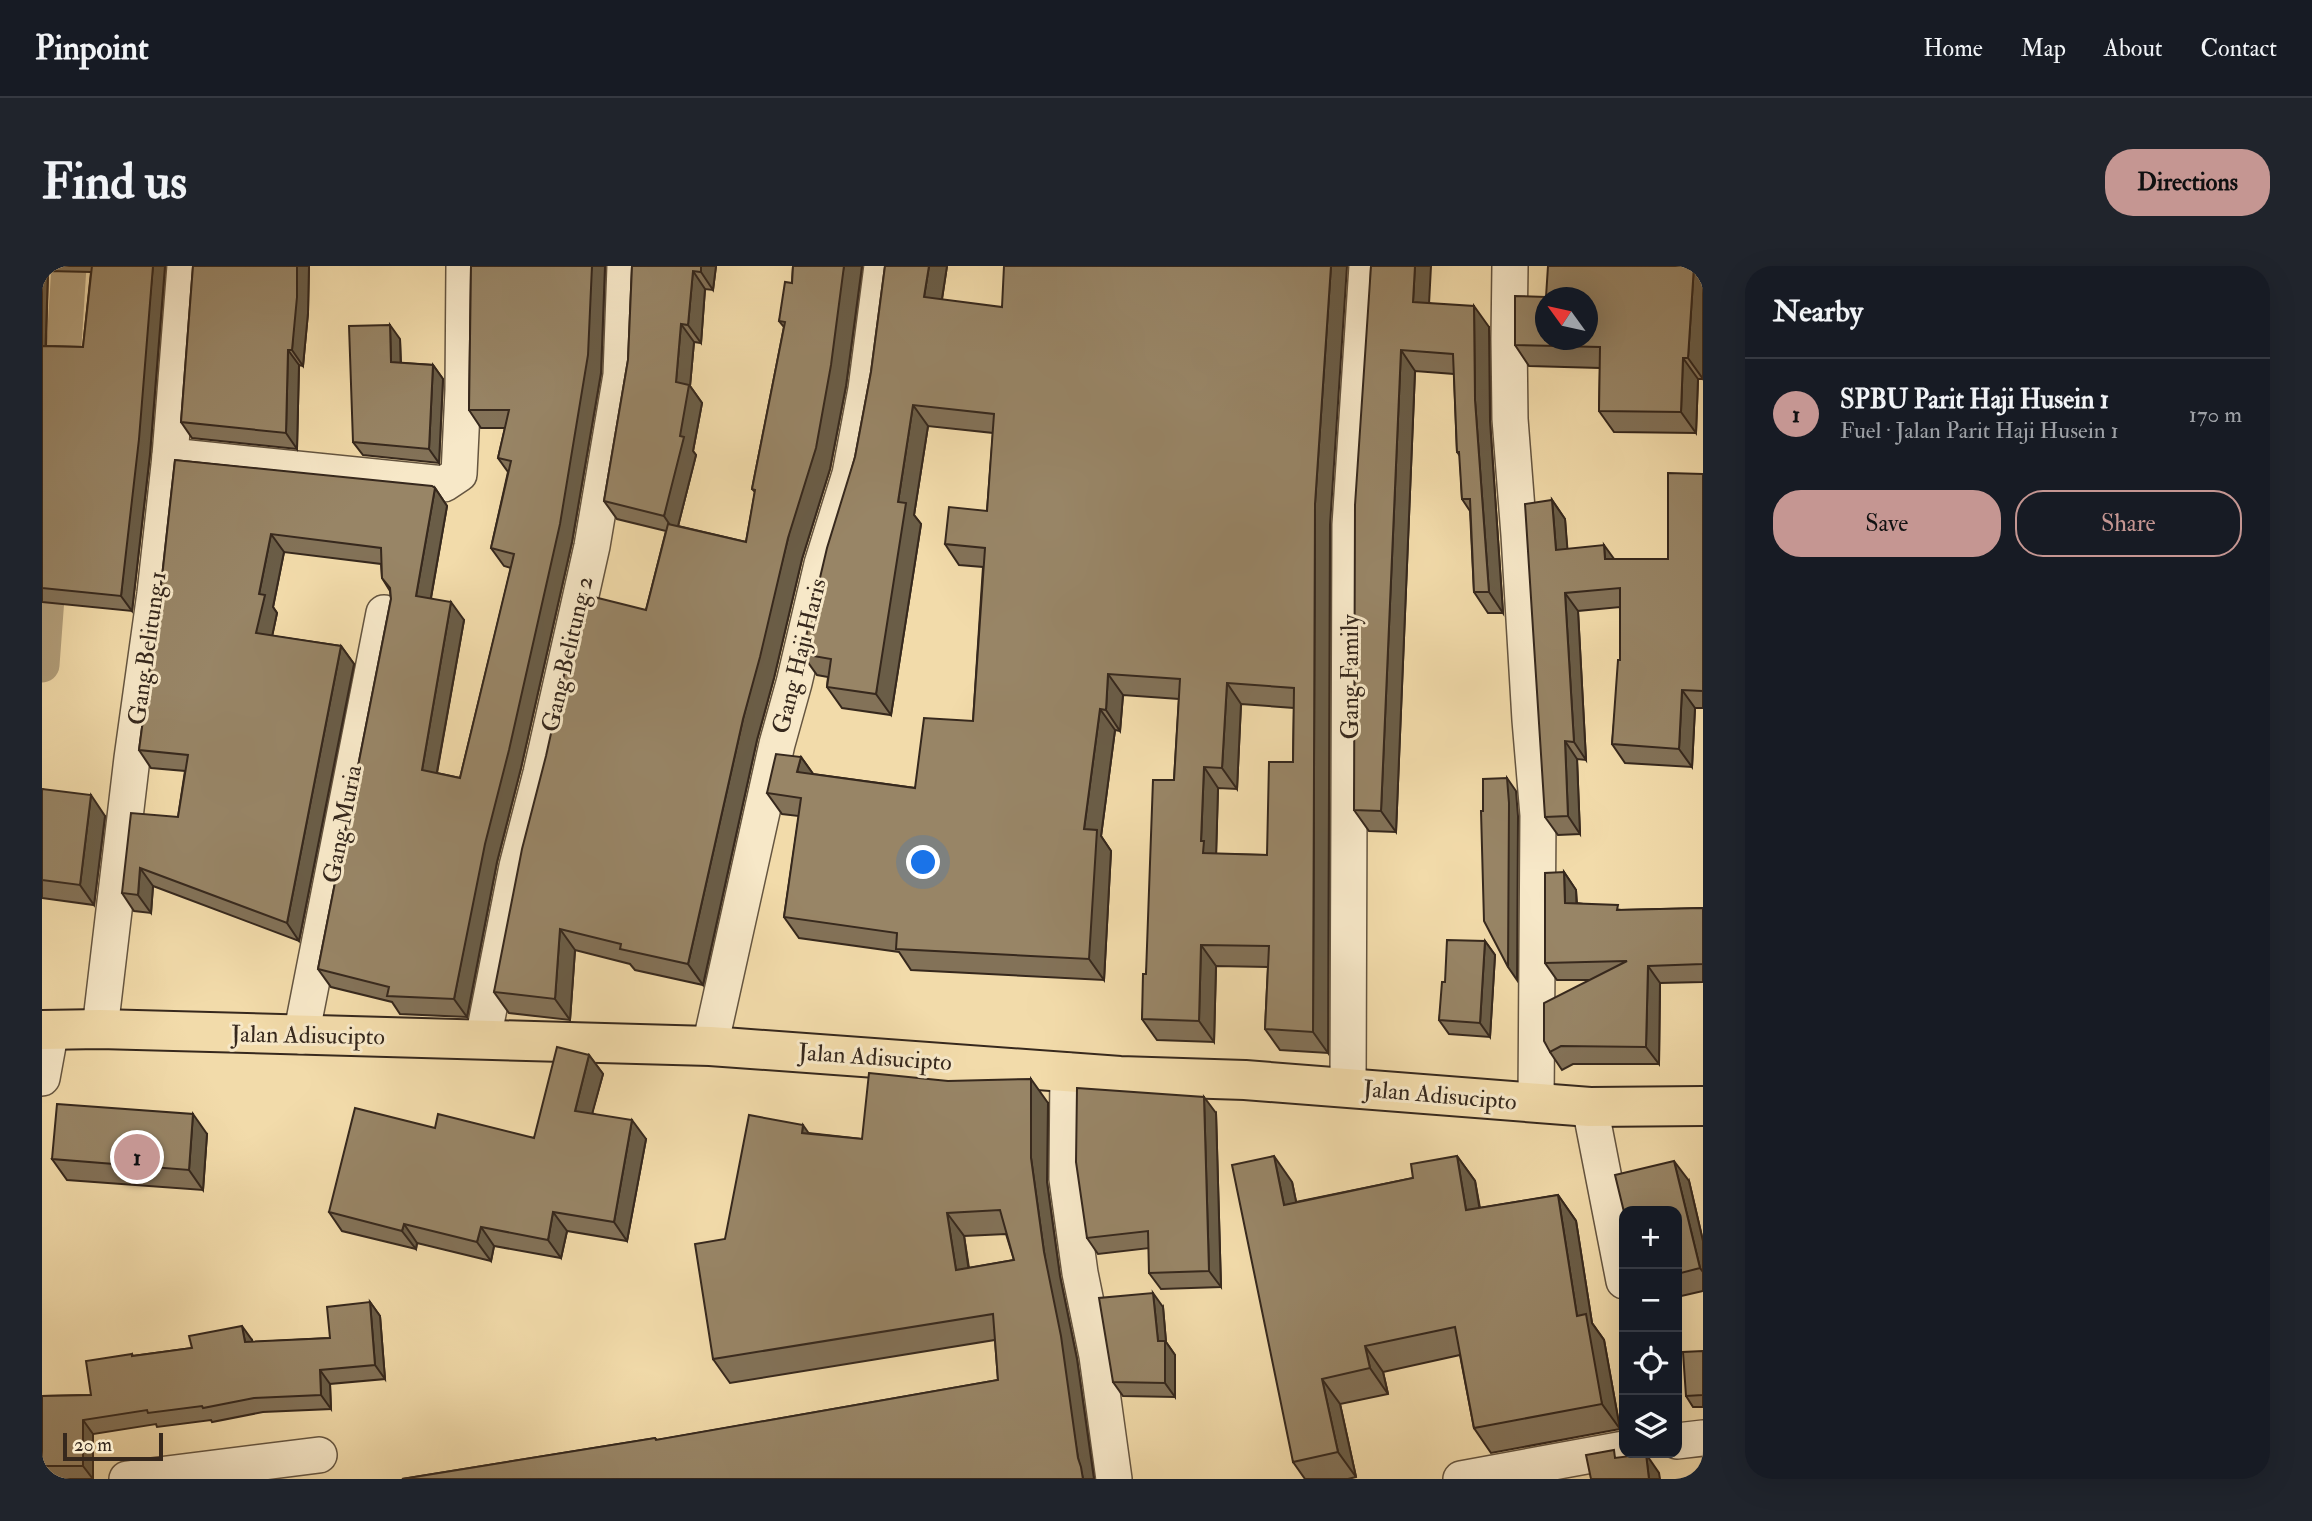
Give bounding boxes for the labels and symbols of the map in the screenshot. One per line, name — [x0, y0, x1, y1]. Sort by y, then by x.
north arrow — [1535, 287, 1598, 350]
street label: Gang Belitung 1 — [121, 569, 174, 727]
street label: Gang Belitung 2 — [534, 573, 600, 735]
street label: Gang Haji Haris — [765, 575, 834, 737]
street label: Gang Family — [1335, 614, 1366, 740]
street label: Gang Muria — [316, 761, 369, 886]
your location — [906, 845, 940, 879]
street label: Jalan Adisucipto — [230, 1019, 385, 1052]
street label: Jalan Adisucipto — [796, 1037, 953, 1078]
street label: Jalan Adisucipto — [1361, 1073, 1518, 1118]
pin: 1 — [114, 1131, 160, 1183]
scale bar — [63, 1430, 163, 1462]

